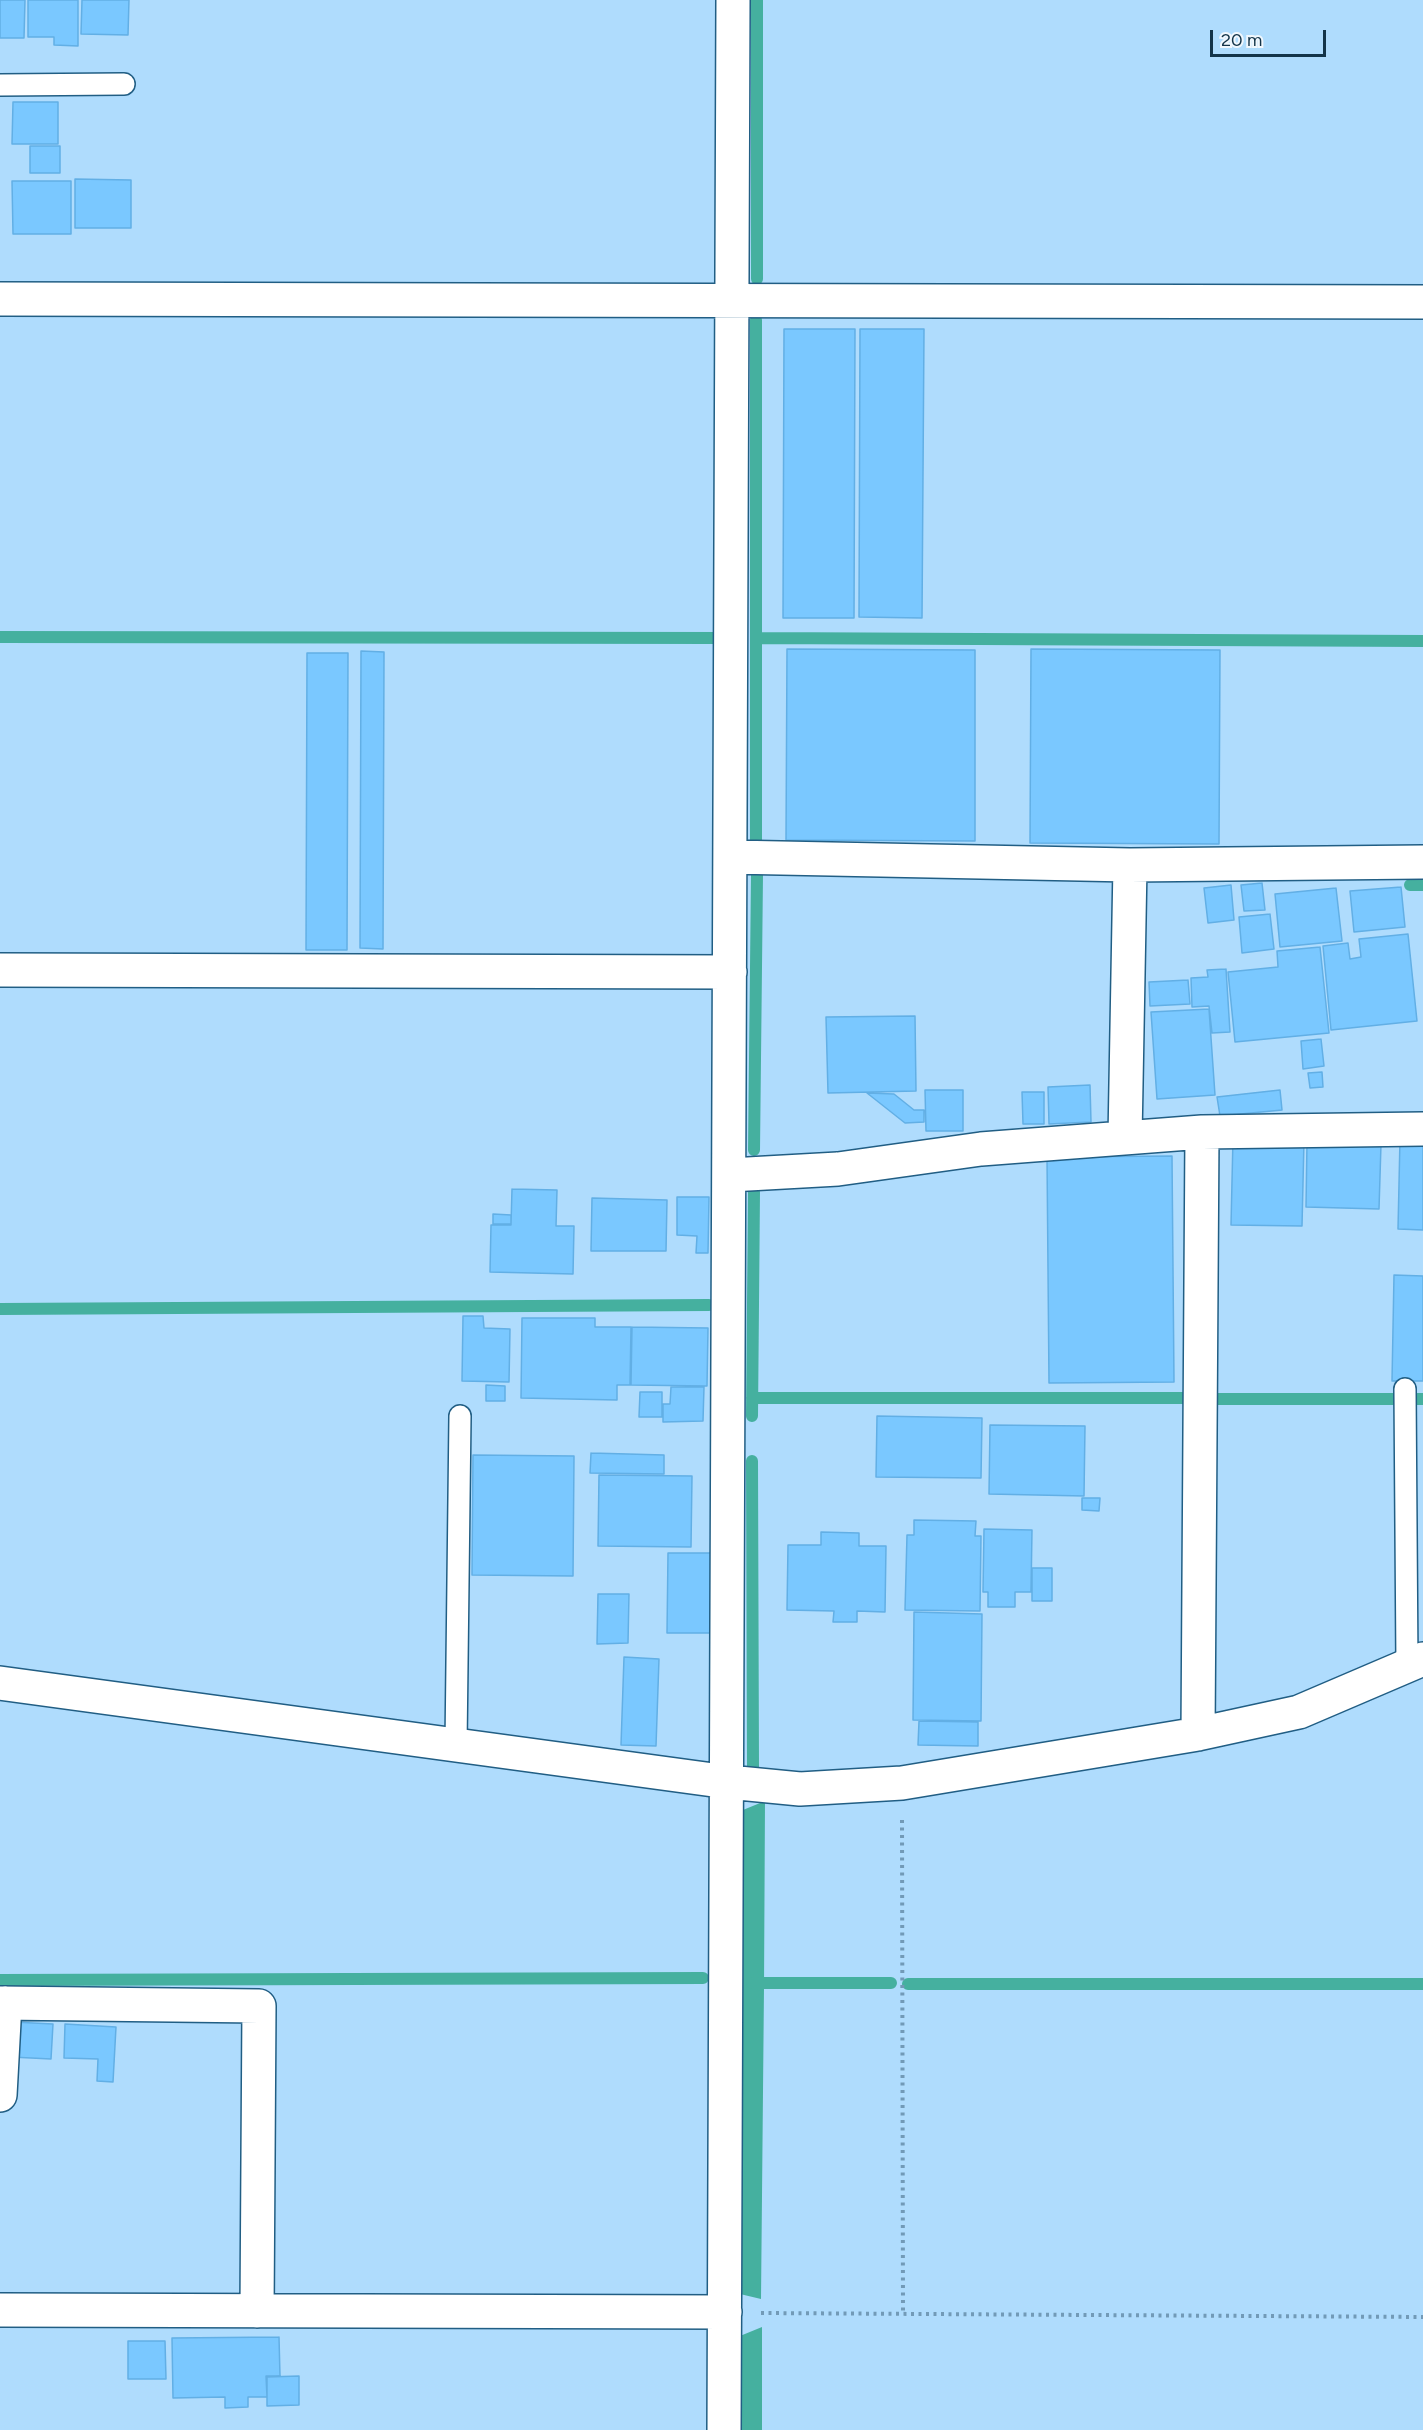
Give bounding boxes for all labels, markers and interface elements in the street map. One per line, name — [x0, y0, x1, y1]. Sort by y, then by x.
scale bar — [1213, 18, 1328, 56]
text: 20 m — [1221, 29, 1262, 51]

